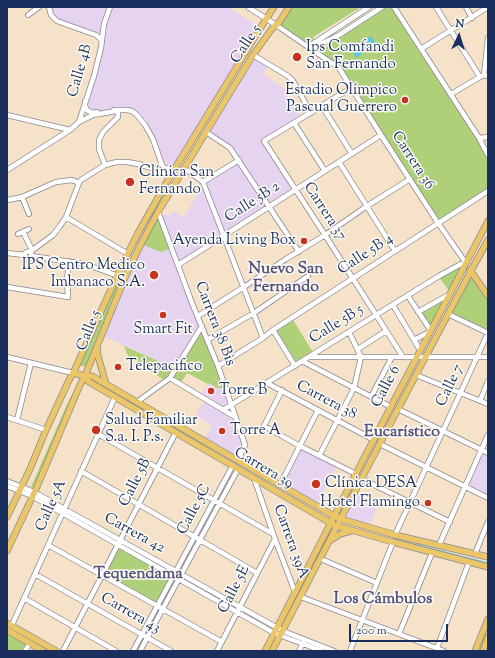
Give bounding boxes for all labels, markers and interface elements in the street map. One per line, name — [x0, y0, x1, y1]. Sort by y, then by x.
north arrow — [439, 16, 479, 56]
text: N — [455, 16, 465, 32]
street label: Calle 5 — [228, 22, 266, 68]
place label: Ips Comfandi San Fernando — [306, 39, 396, 74]
street label: Calle 4B — [65, 42, 97, 100]
marker: Ips Comfandi San Fernando — [291, 51, 303, 63]
place label: Estadio Olímpico Pascual Guerrero — [285, 82, 397, 117]
marker: Estadio Olímpico Pascual Guerrero — [400, 95, 410, 105]
street label: Carrera 36 — [386, 128, 438, 194]
place label: Clínica San Fernando — [139, 164, 214, 199]
marker: Clínica San Fernando — [124, 176, 136, 188]
street label: Calle 5B 2 — [222, 179, 284, 227]
street label: Carrera 37 — [298, 179, 350, 245]
street label: Calle 5B 4 — [335, 230, 397, 280]
place label: Ayenda Living Box — [173, 232, 296, 250]
marker: Ayenda Living Box — [299, 236, 309, 246]
place label: IPS Centro Medico Imbanaco S.A. — [22, 257, 145, 292]
district label: Nuevo San Fernando — [248, 260, 324, 298]
marker: IPS Centro Medico Imbanaco S.A. — [148, 269, 160, 281]
street label: Carrera 38 Bis — [190, 279, 238, 369]
street label: Calle 5B 5 — [307, 301, 367, 349]
street label: Calle 5 — [74, 308, 106, 354]
marker: Smart Fit — [158, 310, 168, 320]
place label: Smart Fit — [133, 321, 193, 339]
place label: Telepacifico — [126, 358, 202, 376]
marker: Telepacifico — [113, 362, 123, 372]
street label: Calle 7 — [433, 362, 469, 410]
street label: Calle 6 — [369, 363, 405, 411]
street label: Carrera 38 — [293, 378, 359, 424]
place label: Torre B — [219, 382, 267, 400]
marker: Torre B — [206, 386, 216, 396]
place label: Salud Familiar S.a. I. P.s. — [105, 412, 198, 447]
place label: Torre A — [230, 422, 281, 440]
district label: Eucarístico — [364, 423, 440, 443]
marker: Salud Familiar S.a. I. P.s. — [90, 424, 102, 436]
marker: Torre A — [217, 426, 227, 436]
street label: Carrera 39 — [230, 444, 296, 494]
street label: Calle 5B — [116, 456, 156, 510]
place label: Clínica DESA — [325, 475, 417, 493]
street label: Calle 5A — [33, 477, 71, 535]
marker: Clínica DESA — [310, 478, 322, 490]
street label: Calle 5C — [174, 482, 216, 538]
place label: Hotel Flamingo — [320, 494, 420, 512]
marker: Hotel Flamingo — [423, 498, 433, 508]
street label: Carrera 39A — [268, 502, 312, 582]
street label: Carrera 42 — [100, 510, 168, 558]
street label: Calle 5E — [215, 563, 255, 617]
district label: Tequendama — [93, 565, 183, 585]
street label: Carrera 43 — [97, 590, 163, 638]
district label: Los Cámbulos — [334, 590, 432, 610]
scale bar — [351, 616, 450, 642]
text: 200 m — [356, 622, 387, 640]

